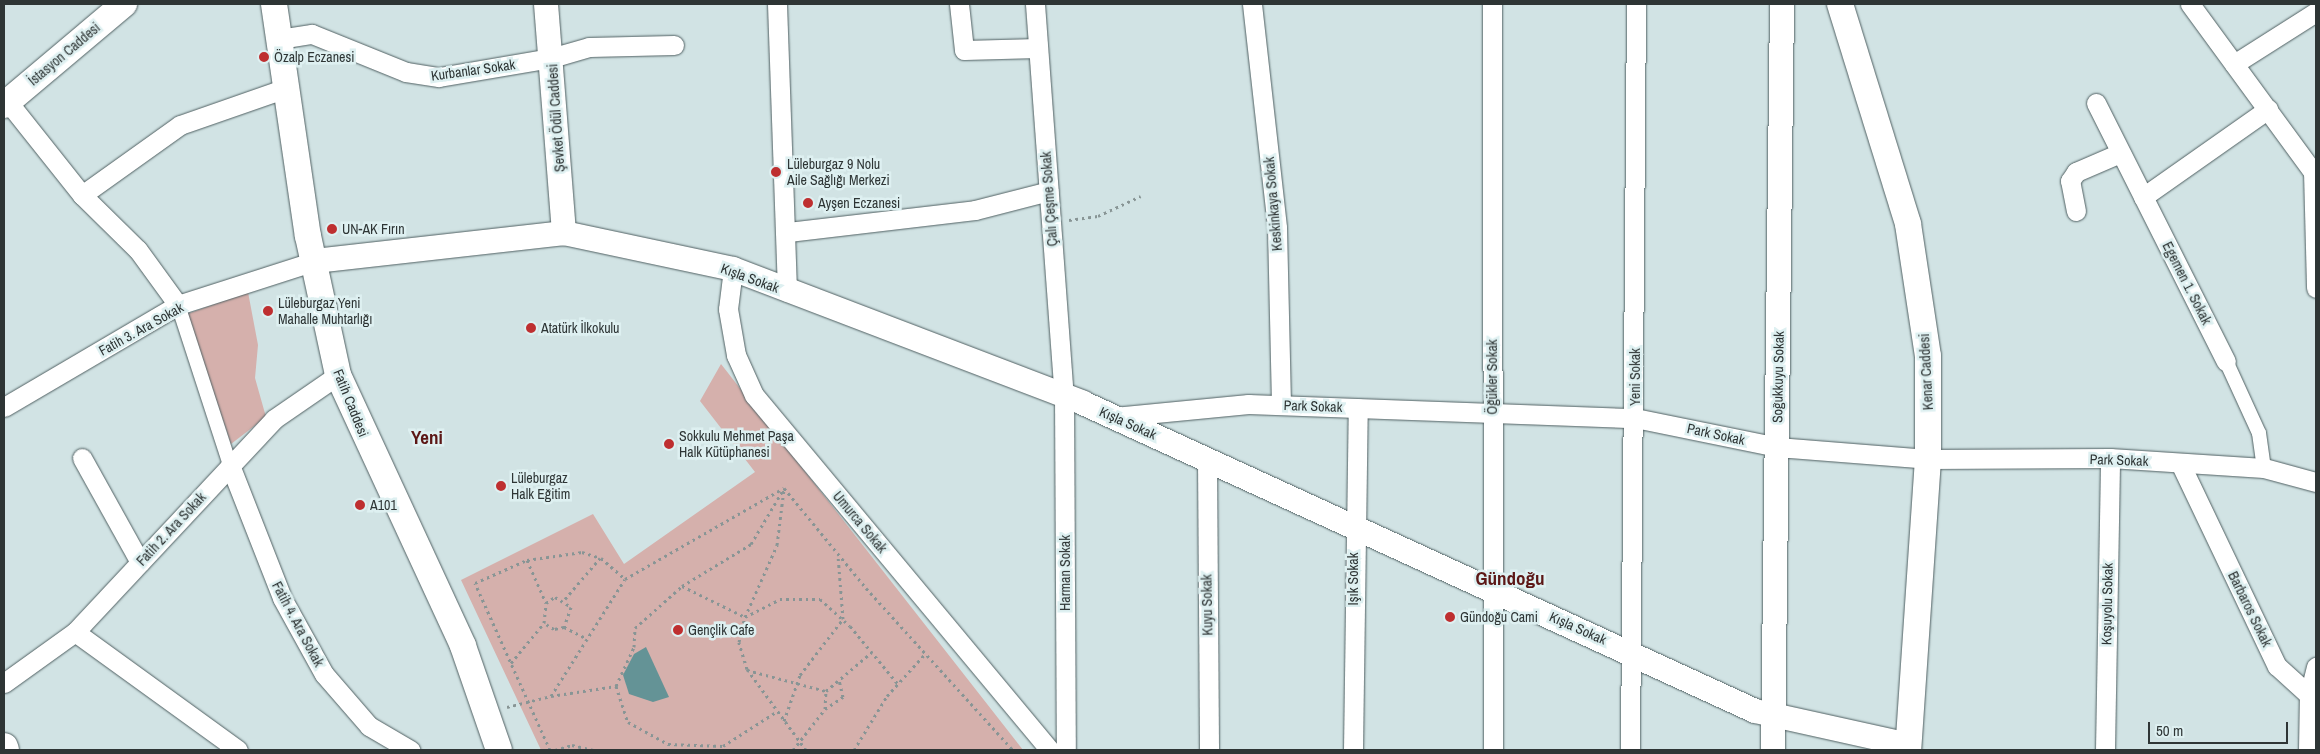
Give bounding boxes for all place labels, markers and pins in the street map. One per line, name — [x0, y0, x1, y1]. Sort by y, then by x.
place label: Özalp Eczanesi — [274, 49, 354, 65]
marker: Özalp Eczanesi — [258, 51, 270, 63]
place label: Lüleburgaz 9 Nolu Aile Sağlığı Merkezi — [787, 156, 890, 188]
marker: Lüleburgaz 9 Nolu Aile Sağlığı Merkezi — [769, 165, 783, 179]
place label: Ayşen Eczanesi — [818, 195, 900, 211]
marker: Ayşen Eczanesi — [802, 197, 814, 209]
place label: UN-AK Fırın — [342, 221, 405, 237]
marker: UN-AK Fırın — [326, 223, 338, 235]
place label: Lüleburgaz Yeni Mahalle Muhtarlığı — [278, 295, 372, 328]
marker: Lüleburgaz Yeni Mahalle Muhtarlığı — [262, 305, 274, 317]
place label: Atatürk İlkokulu — [541, 320, 619, 336]
marker: Atatürk İlkokulu — [525, 322, 537, 334]
place label: Sokkulu Mehmet Paşa Halk Kütüphanesi — [679, 428, 794, 461]
marker: Sokkulu Mehmet Paşa Halk Kütüphanesi — [663, 438, 675, 450]
place label: Lüleburgaz Halk Eğitim — [511, 470, 570, 502]
marker: Lüleburgaz Halk Eğitim — [495, 480, 507, 492]
place label: A101 — [370, 497, 397, 513]
marker: A101 — [354, 499, 366, 511]
place label: Gündoğu Cami — [1460, 609, 1538, 625]
marker: Gündoğu Cami — [1444, 611, 1456, 623]
place label: Gençlik Cafe — [688, 622, 754, 638]
marker: Gençlik Cafe — [672, 624, 684, 636]

